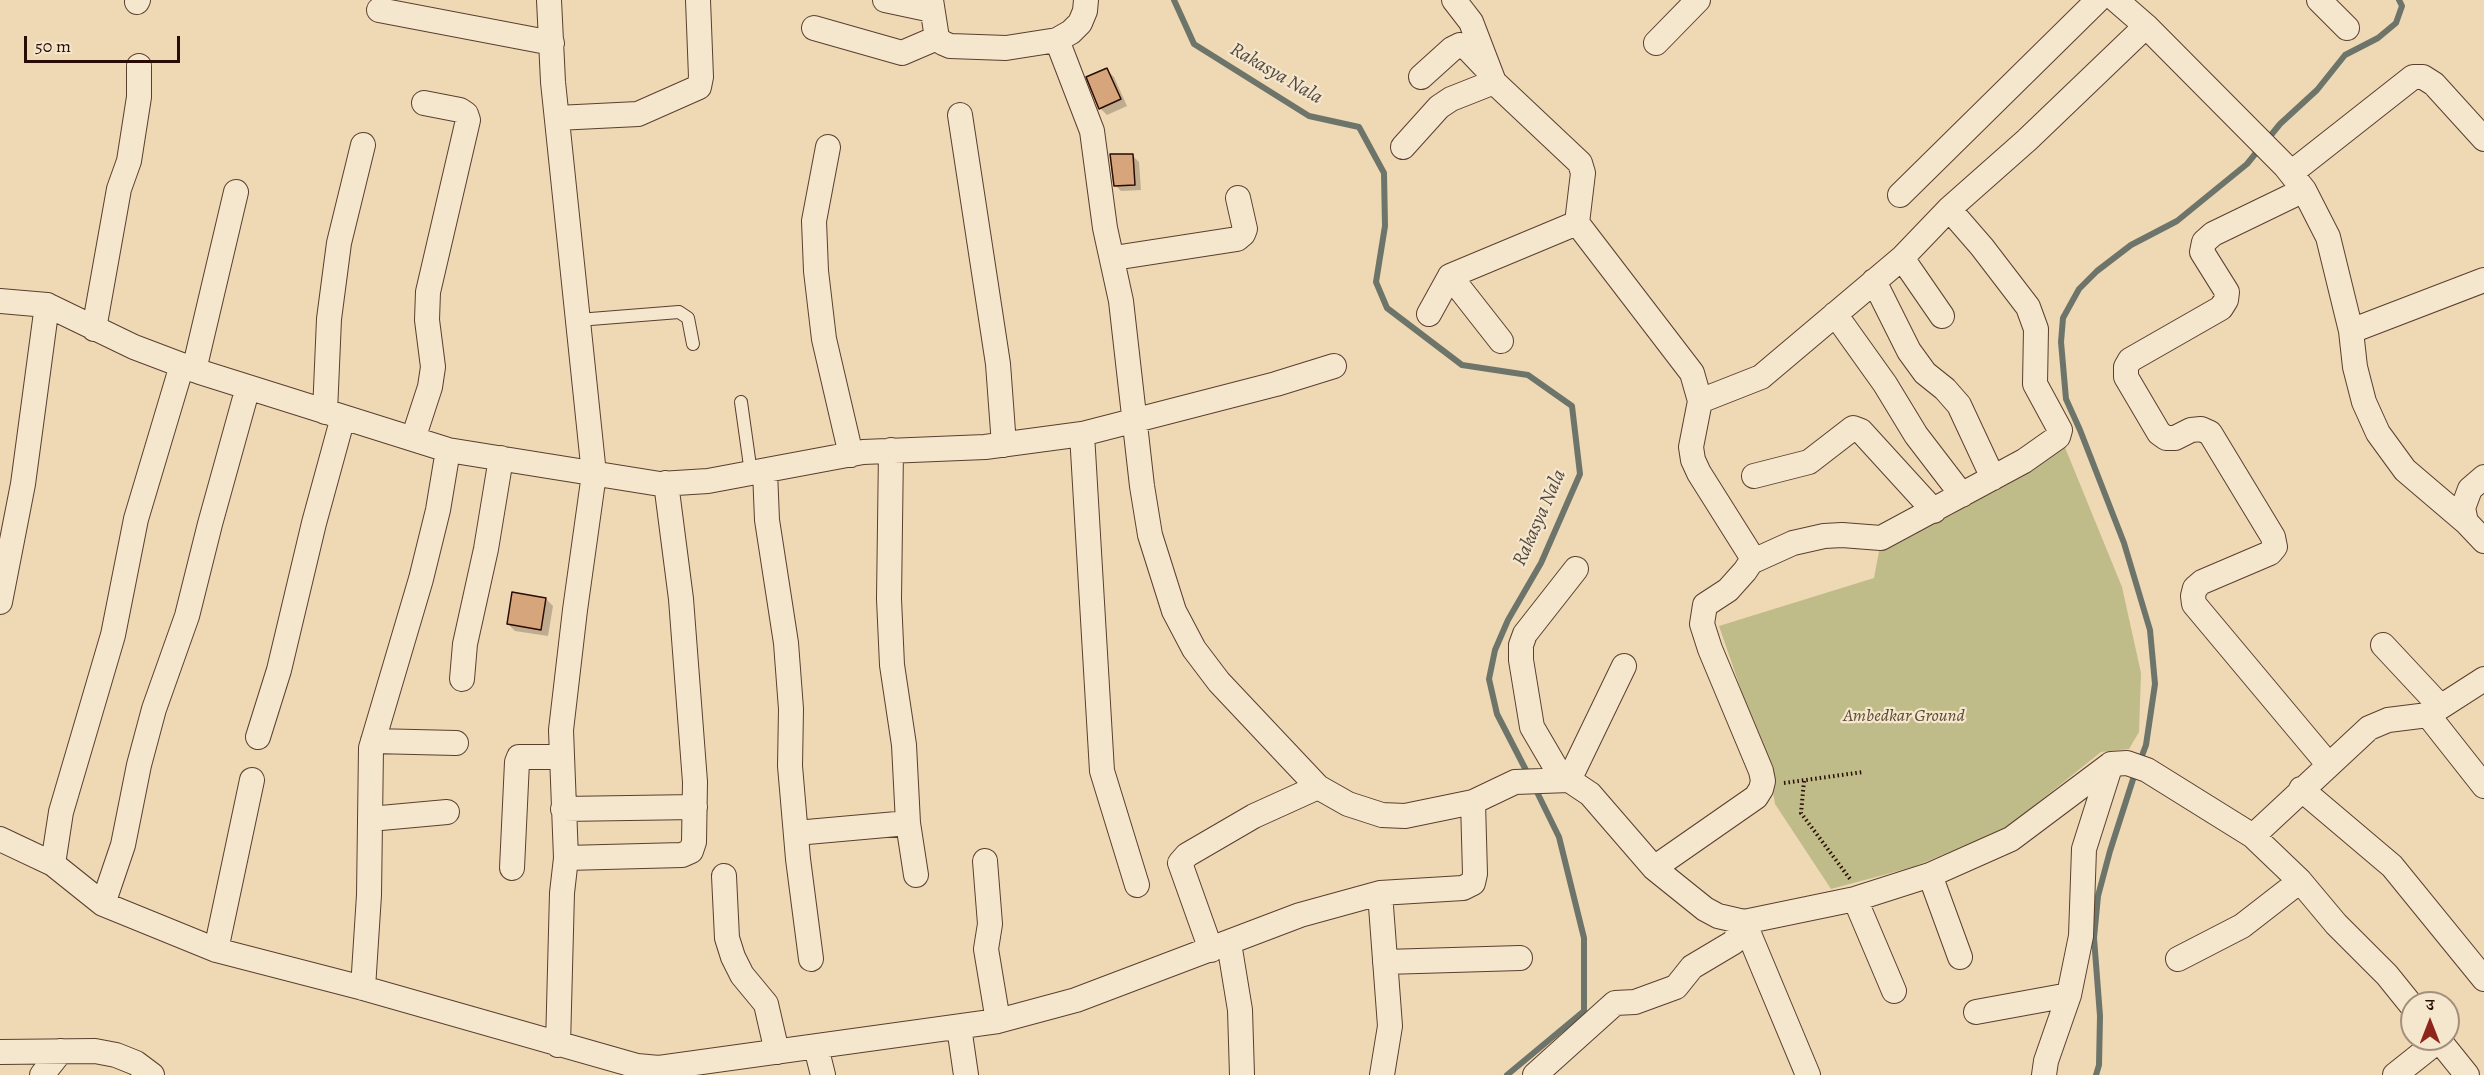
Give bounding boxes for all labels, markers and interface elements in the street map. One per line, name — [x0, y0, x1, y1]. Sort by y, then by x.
scale bar — [27, 24, 183, 62]
text: 50 m — [35, 34, 71, 58]
water label: Rakasya Nala — [1226, 38, 1326, 110]
water label: Rakasya Nala — [1508, 466, 1572, 570]
park label: Ambedkar Ground — [1843, 706, 1965, 728]
north arrow — [2400, 991, 2460, 1051]
text: उ — [2426, 994, 2434, 1016]

